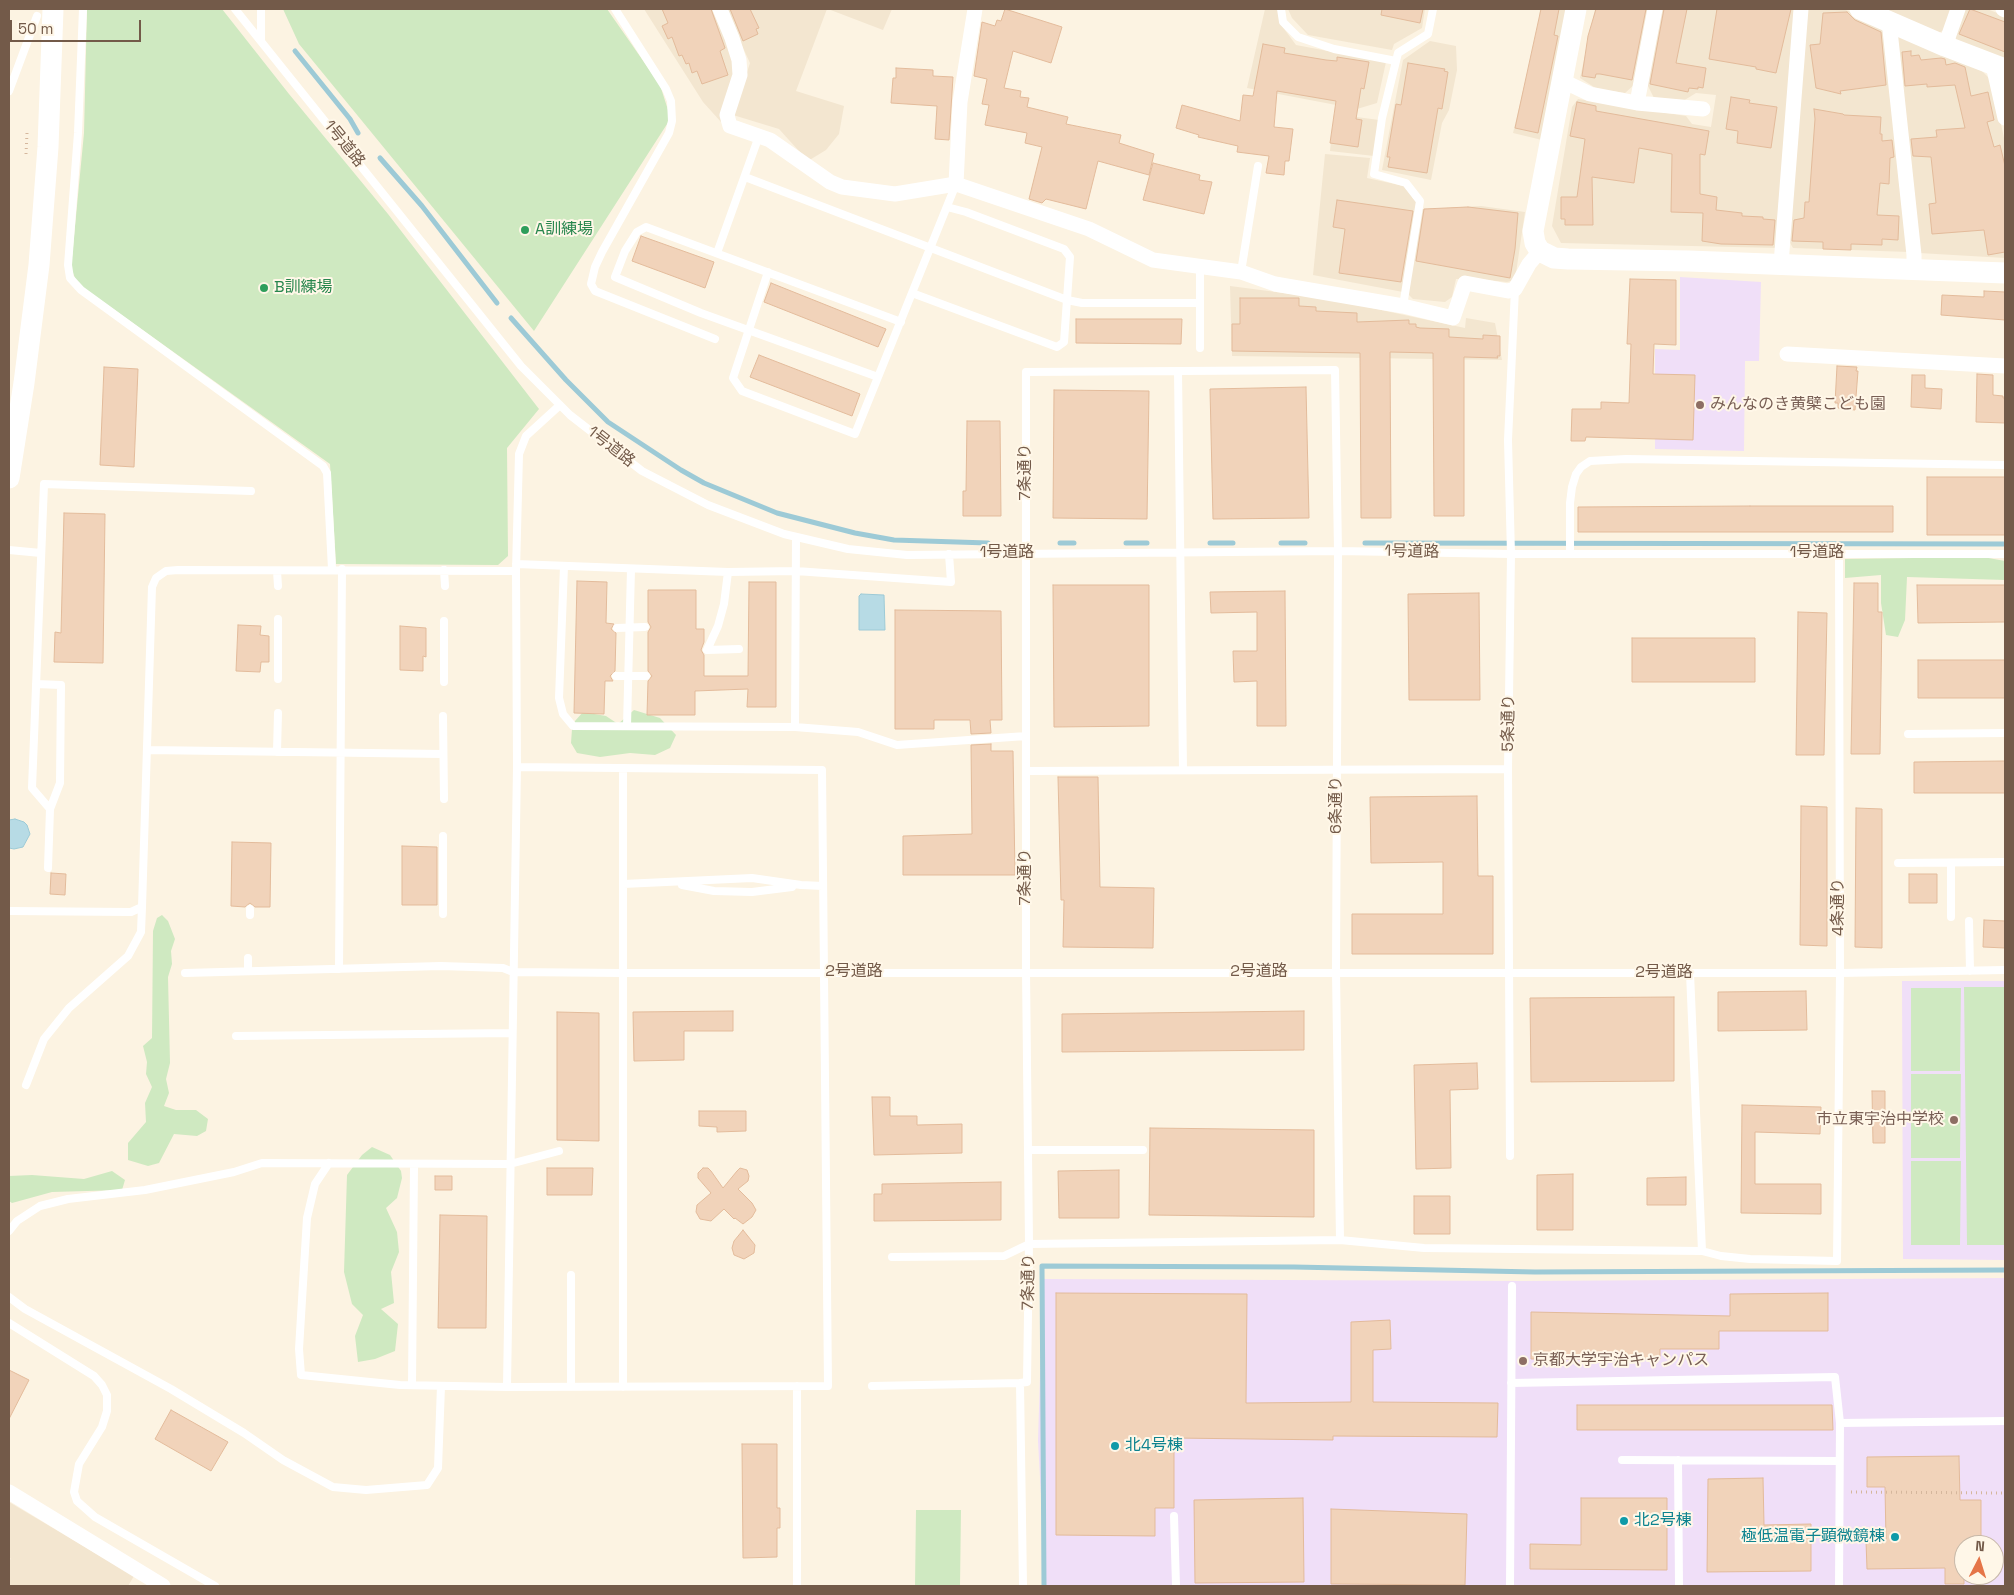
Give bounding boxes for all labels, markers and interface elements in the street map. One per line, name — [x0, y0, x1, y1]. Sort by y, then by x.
scale bar — [12, 10, 144, 42]
text: 50 m — [18, 19, 53, 38]
street label: 1号道路 — [319, 117, 369, 171]
place label: A訓練場 — [535, 220, 593, 240]
marker: A訓練場 — [519, 224, 531, 236]
place label: B訓練場 — [274, 278, 333, 298]
marker: B訓練場 — [258, 282, 270, 294]
place label: みんなのき黄檗こども園 — [1710, 395, 1886, 415]
marker: みんなのき黄檗こども園 — [1694, 399, 1706, 411]
street label: 1号道路 — [584, 423, 638, 471]
street label: 7条通り — [1016, 443, 1036, 501]
street label: 1号道路 — [1384, 542, 1440, 562]
street label: 1号道路 — [980, 543, 1034, 563]
street label: 1号道路 — [1790, 543, 1844, 563]
street label: 5条通り — [1499, 694, 1519, 752]
street label: 6条通り — [1327, 776, 1347, 834]
street label: 7条通り — [1016, 848, 1036, 906]
street label: 4条通り — [1829, 878, 1849, 936]
street label: 2号道路 — [825, 962, 883, 982]
street label: 2号道路 — [1230, 962, 1288, 982]
street label: 2号道路 — [1635, 963, 1693, 983]
place label: 市立東宇治中学校 — [1816, 1110, 1944, 1130]
marker: 市立東宇治中学校 — [1948, 1114, 1960, 1126]
street label: 7条通り — [1019, 1253, 1039, 1311]
place label: 京都大学宇治キャンパス — [1533, 1351, 1709, 1371]
marker: 京都大学宇治キャンパス — [1517, 1355, 1529, 1367]
place label: 北4号棟 — [1125, 1436, 1183, 1456]
marker: 北4号棟 — [1109, 1440, 1121, 1452]
place label: 北2号棟 — [1634, 1511, 1692, 1531]
marker: 北2号棟 — [1618, 1515, 1630, 1527]
place label: 極低温電子顕微鏡棟 — [1741, 1527, 1885, 1547]
marker: 極低温電子顕微鏡棟 — [1889, 1531, 1901, 1543]
north arrow — [1954, 1535, 2004, 1585]
text: N — [1975, 1537, 1986, 1555]

